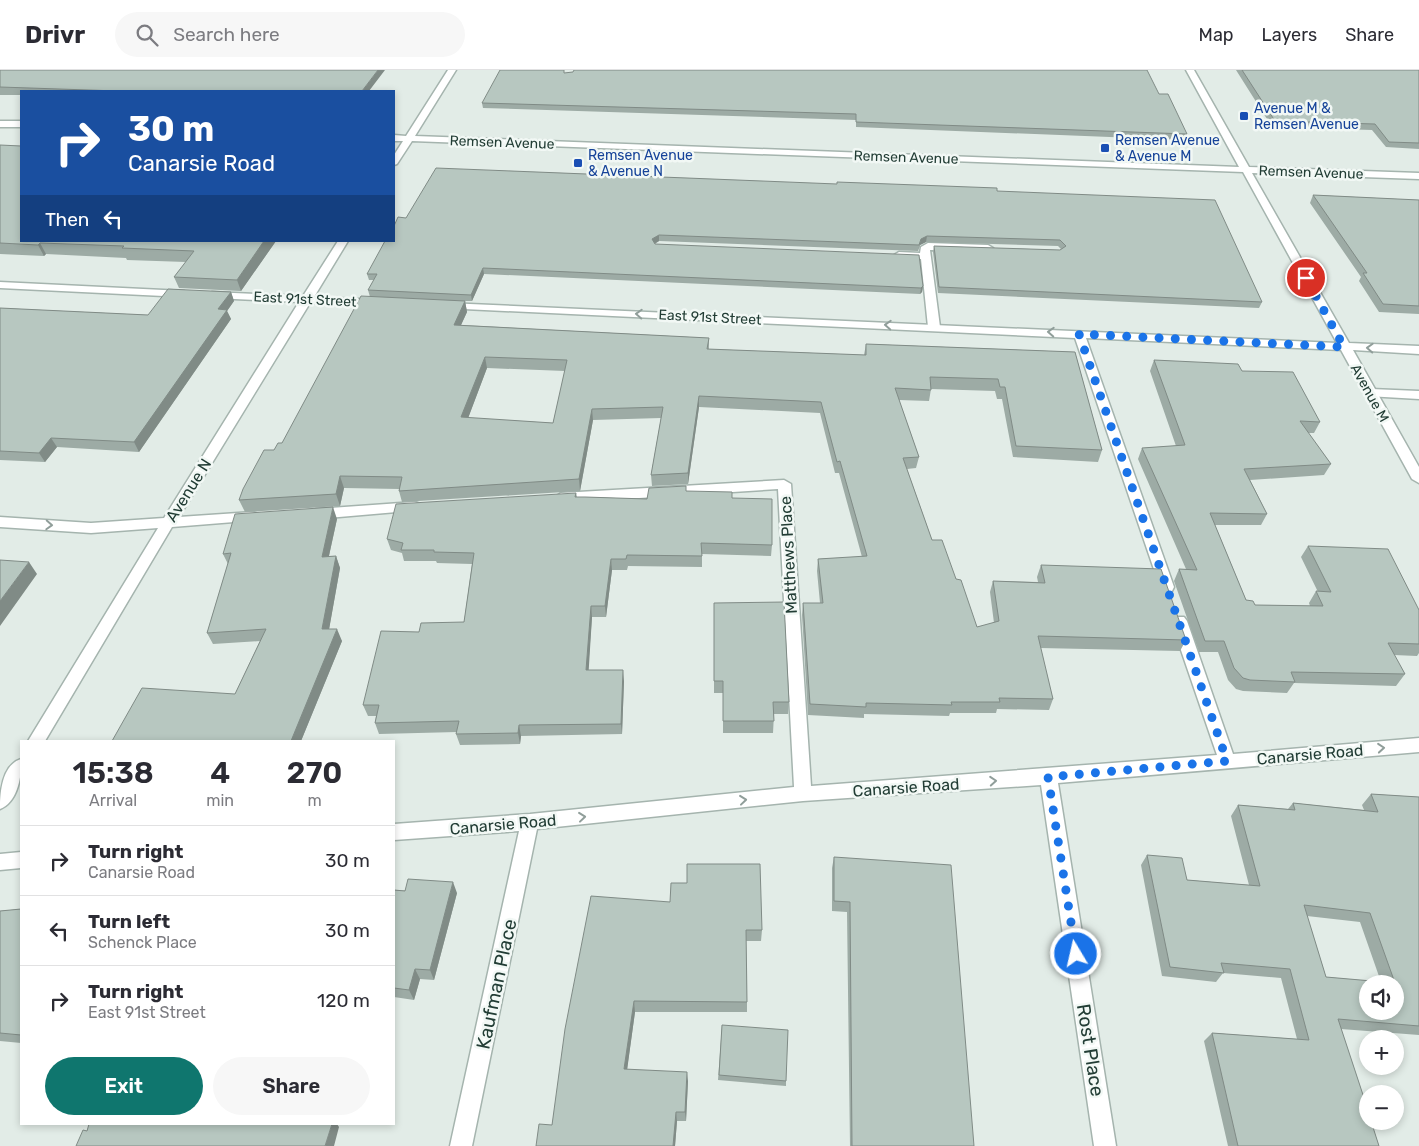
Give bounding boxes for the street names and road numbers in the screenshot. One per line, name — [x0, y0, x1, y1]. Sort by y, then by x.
street label: Remsen Avenue — [449, 132, 555, 153]
street label: Remsen Avenue — [853, 147, 959, 168]
street label: Remsen Avenue — [1258, 162, 1364, 183]
street label: East 91st Street — [253, 288, 357, 311]
street label: East 91st Street — [658, 306, 762, 329]
street label: Avenue M — [1347, 361, 1392, 425]
street label: Avenue N — [162, 455, 215, 525]
street label: Matthews Place — [776, 496, 801, 614]
street label: Canarsie Road — [1256, 740, 1364, 769]
street label: Canarsie Road — [852, 774, 960, 801]
street label: Canarsie Road — [449, 810, 557, 839]
street label: Kaufman Place — [471, 917, 522, 1051]
street label: Rost Place — [1072, 1002, 1109, 1098]

